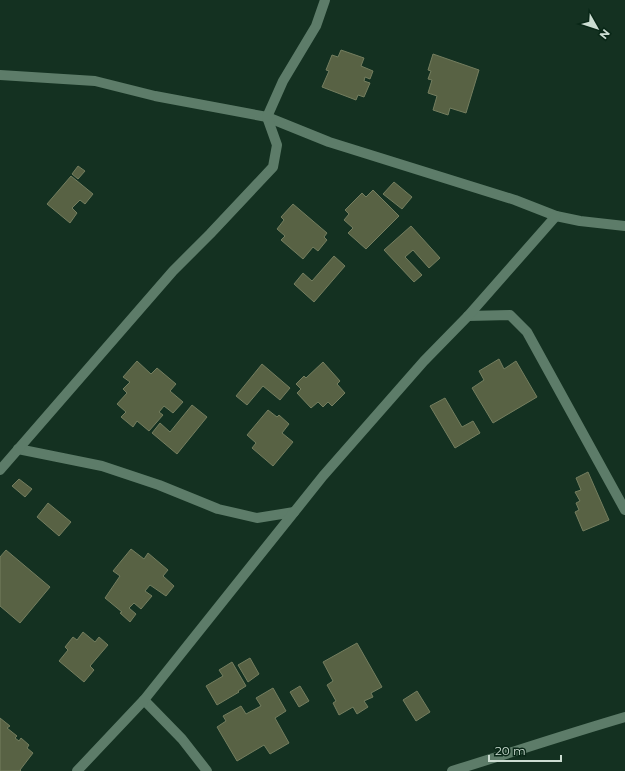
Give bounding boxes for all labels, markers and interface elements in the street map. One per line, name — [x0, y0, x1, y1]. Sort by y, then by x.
north arrow — [577, 8, 617, 48]
text: N — [597, 26, 613, 42]
scale bar — [489, 737, 561, 763]
text: 20 m — [495, 743, 526, 758]

